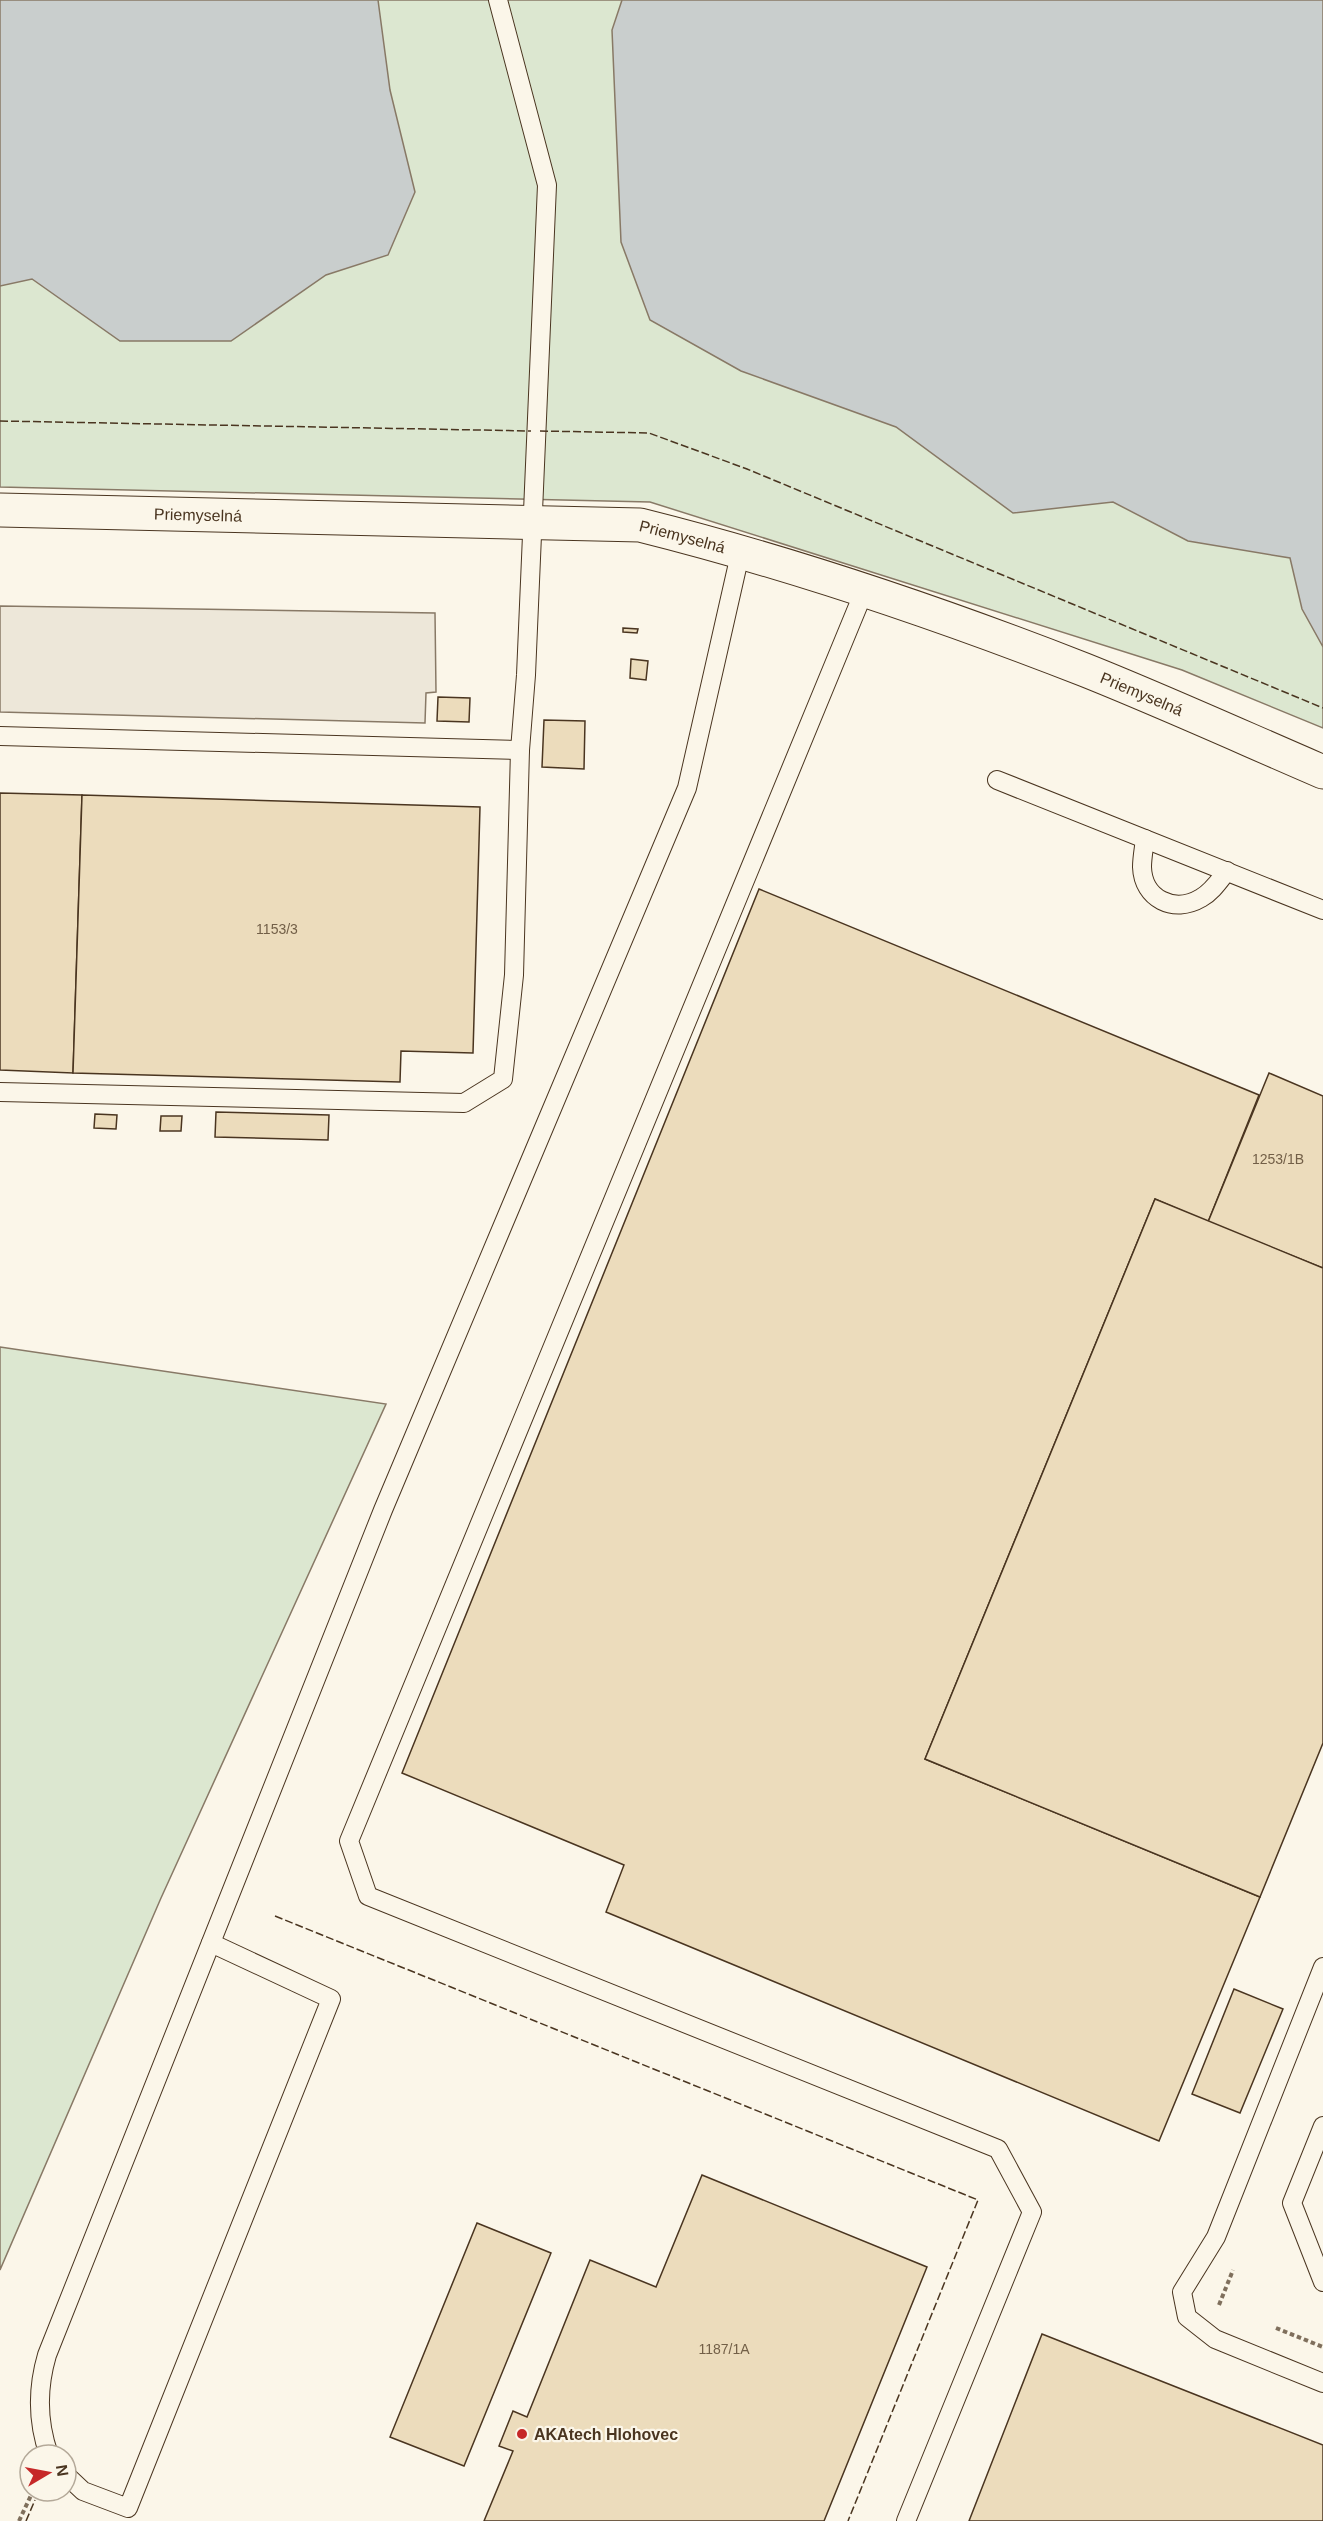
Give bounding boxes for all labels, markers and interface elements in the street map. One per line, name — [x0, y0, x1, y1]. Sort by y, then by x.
street label: Priemyselná — [154, 505, 242, 524]
street label: Priemyselná — [638, 517, 727, 556]
street label: Priemyselná — [1098, 669, 1186, 719]
house number: 1153/3 — [256, 921, 298, 937]
house number: 1253/1B — [1252, 1151, 1304, 1167]
house number: 1187/1A — [698, 2341, 750, 2357]
place label: AKAtech Hlohovec — [534, 2426, 678, 2443]
marker: AKAtech Hlohovec — [515, 2427, 529, 2441]
north arrow — [18, 2443, 78, 2503]
text: N — [53, 2463, 72, 2478]

